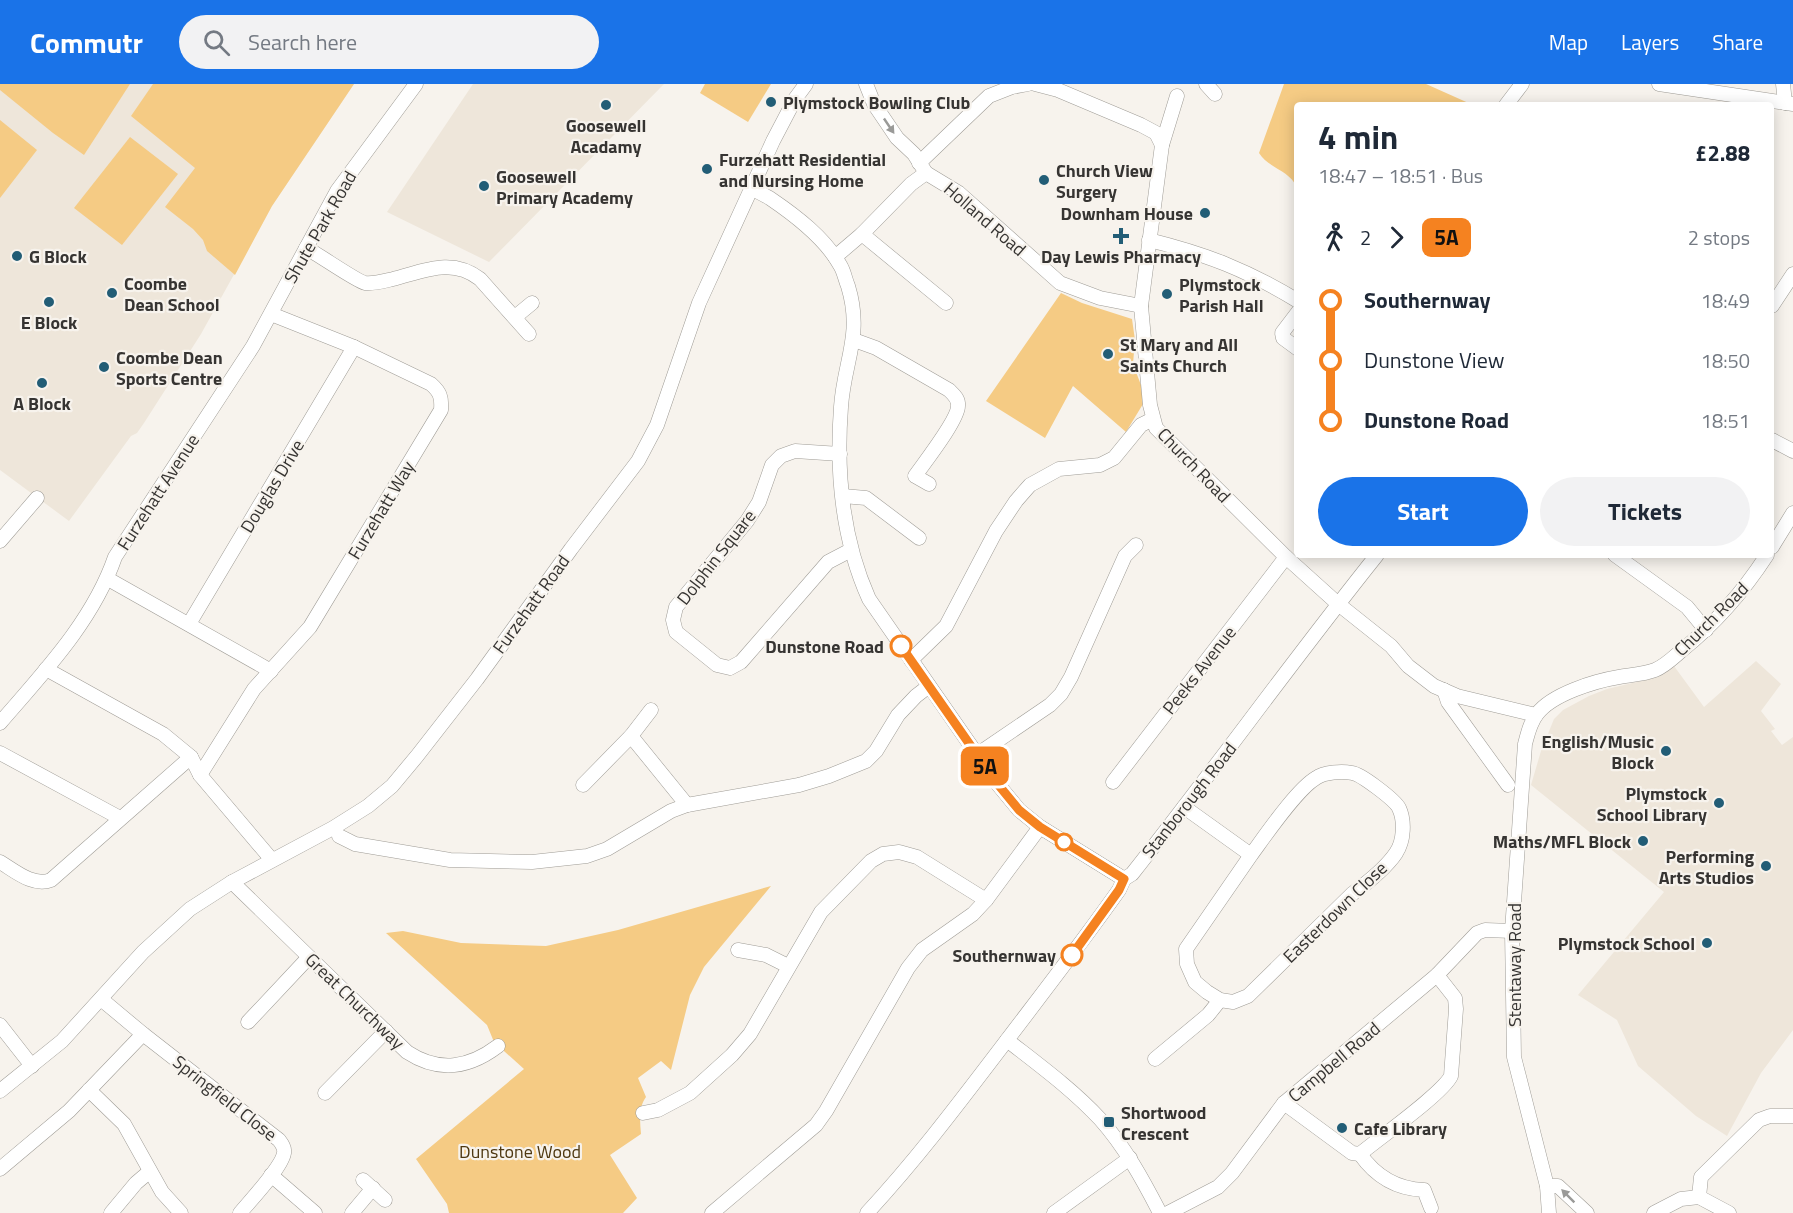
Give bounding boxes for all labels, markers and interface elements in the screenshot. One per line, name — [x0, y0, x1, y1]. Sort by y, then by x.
search box — [179, 15, 599, 69]
text: Commutr — [30, 21, 143, 64]
text: Search here — [248, 25, 357, 59]
icon: search — [200, 26, 233, 59]
text: Map — [1549, 26, 1588, 58]
text: Layers — [1621, 26, 1679, 58]
text: Share — [1712, 26, 1763, 58]
place label: Plymstock Bowling Club — [783, 89, 970, 116]
marker: Plymstock Bowling Club — [764, 95, 778, 109]
marker: Goosewell Acadamy — [599, 98, 613, 112]
place label: Goosewell Acadamy — [566, 112, 646, 160]
text: 4 min — [1318, 112, 1398, 162]
one-way arrow — [883, 118, 894, 134]
text: £2.88 — [1695, 136, 1750, 170]
place label: Furzehatt Residential and Nursing Home — [719, 146, 886, 194]
place label: Church View Surgery — [1056, 157, 1153, 205]
text: 18:47 – 18:51 · Bus — [1318, 160, 1483, 191]
marker: Furzehatt Residential and Nursing Home — [700, 162, 714, 176]
place label: Goosewell Primary Academy — [496, 163, 633, 211]
street label: Shute Park Road — [277, 166, 363, 288]
marker: Church View Surgery — [1037, 173, 1051, 187]
street label: Holland Road — [938, 176, 1032, 262]
marker: Goosewell Primary Academy — [477, 179, 491, 193]
place label: Downham House — [1061, 200, 1193, 227]
marker: Downham House — [1198, 206, 1212, 220]
icon: walk — [1318, 221, 1351, 254]
icon: forward — [1380, 221, 1413, 254]
text: 5A — [1434, 221, 1459, 253]
text: 2 — [1360, 222, 1371, 253]
text: 2 stops — [1688, 222, 1750, 253]
marker: Day Lewis Pharmacy — [1114, 229, 1128, 243]
place label: G Block — [29, 243, 87, 270]
place label: Day Lewis Pharmacy — [1041, 243, 1201, 270]
marker: G Block — [10, 249, 24, 263]
place label: Coombe Dean School — [124, 270, 220, 318]
place label: Plymstock Parish Hall — [1179, 271, 1264, 319]
text: Southernway — [1364, 283, 1491, 317]
text: 18:49 — [1701, 285, 1750, 316]
marker: Coombe Dean School — [105, 286, 119, 300]
marker: Plymstock Parish Hall — [1160, 287, 1174, 301]
marker: E Block — [42, 295, 56, 309]
place label: E Block — [21, 309, 78, 336]
place label: St Mary and All Saints Church — [1120, 331, 1238, 379]
text: Dunstone View — [1364, 343, 1504, 377]
place label: Coombe Dean Sports Centre — [116, 344, 223, 392]
text: 18:50 — [1701, 345, 1750, 376]
marker: St Mary and All Saints Church — [1101, 347, 1115, 361]
marker: Coombe Dean Sports Centre — [97, 360, 111, 374]
marker: A Block — [35, 376, 49, 390]
place label: A Block — [13, 390, 71, 417]
text: Dunstone Road — [1364, 403, 1509, 437]
text: 18:51 — [1701, 405, 1750, 436]
street label: Church Road — [1151, 421, 1237, 509]
street label: Furzehatt Avenue — [110, 429, 206, 555]
street label: Douglas Drive — [233, 434, 311, 538]
street label: Furzehatt Way — [341, 455, 421, 564]
button: Start — [1318, 477, 1528, 546]
button: Tickets — [1540, 477, 1750, 546]
street label: Dolphin Square — [670, 503, 762, 611]
street label: Furzehatt Road — [486, 549, 576, 659]
street label: Church Road — [1668, 576, 1754, 662]
street label: Peeks Avenue — [1156, 620, 1242, 720]
place label: Dunstone Road — [765, 633, 884, 660]
marker: Dunstone Road — [890, 635, 912, 657]
place label: English/Music Block — [1542, 728, 1655, 776]
street label: Stanborough Road — [1135, 736, 1243, 864]
marker: English/Music Block — [1659, 744, 1673, 758]
line badge: 5A — [958, 746, 1012, 786]
text: 5A — [973, 750, 997, 782]
place label: Plymstock School Library — [1597, 780, 1708, 828]
marker: Plymstock School Library — [1712, 796, 1726, 810]
place label: Maths/MFL Block — [1493, 828, 1632, 855]
unlabelled marker — [1055, 833, 1073, 851]
marker: Maths/MFL Block — [1636, 834, 1650, 848]
place label: Performing Arts Studios — [1659, 843, 1754, 891]
street label: Easterdown Close — [1277, 855, 1393, 969]
marker: Performing Arts Studios — [1759, 859, 1773, 873]
street label: Stentaway Road — [1501, 903, 1528, 1027]
place label: Plymstock School — [1558, 930, 1695, 957]
marker: Plymstock School — [1700, 936, 1714, 950]
place label: Southernway — [952, 942, 1056, 969]
marker: Southernway — [1061, 944, 1083, 966]
street label: Great Churchway — [299, 946, 411, 1056]
street label: Campbell Road — [1282, 1015, 1386, 1109]
street label: Springfield Close — [167, 1049, 283, 1147]
place label: Shortwood Crescent — [1121, 1099, 1207, 1147]
marker: Shortwood Crescent — [1102, 1115, 1116, 1129]
place label: Cafe Library — [1354, 1115, 1447, 1142]
marker: Cafe Library — [1335, 1121, 1349, 1135]
park label: Dunstone Wood — [459, 1138, 581, 1165]
one-way arrow — [1561, 1189, 1576, 1203]

